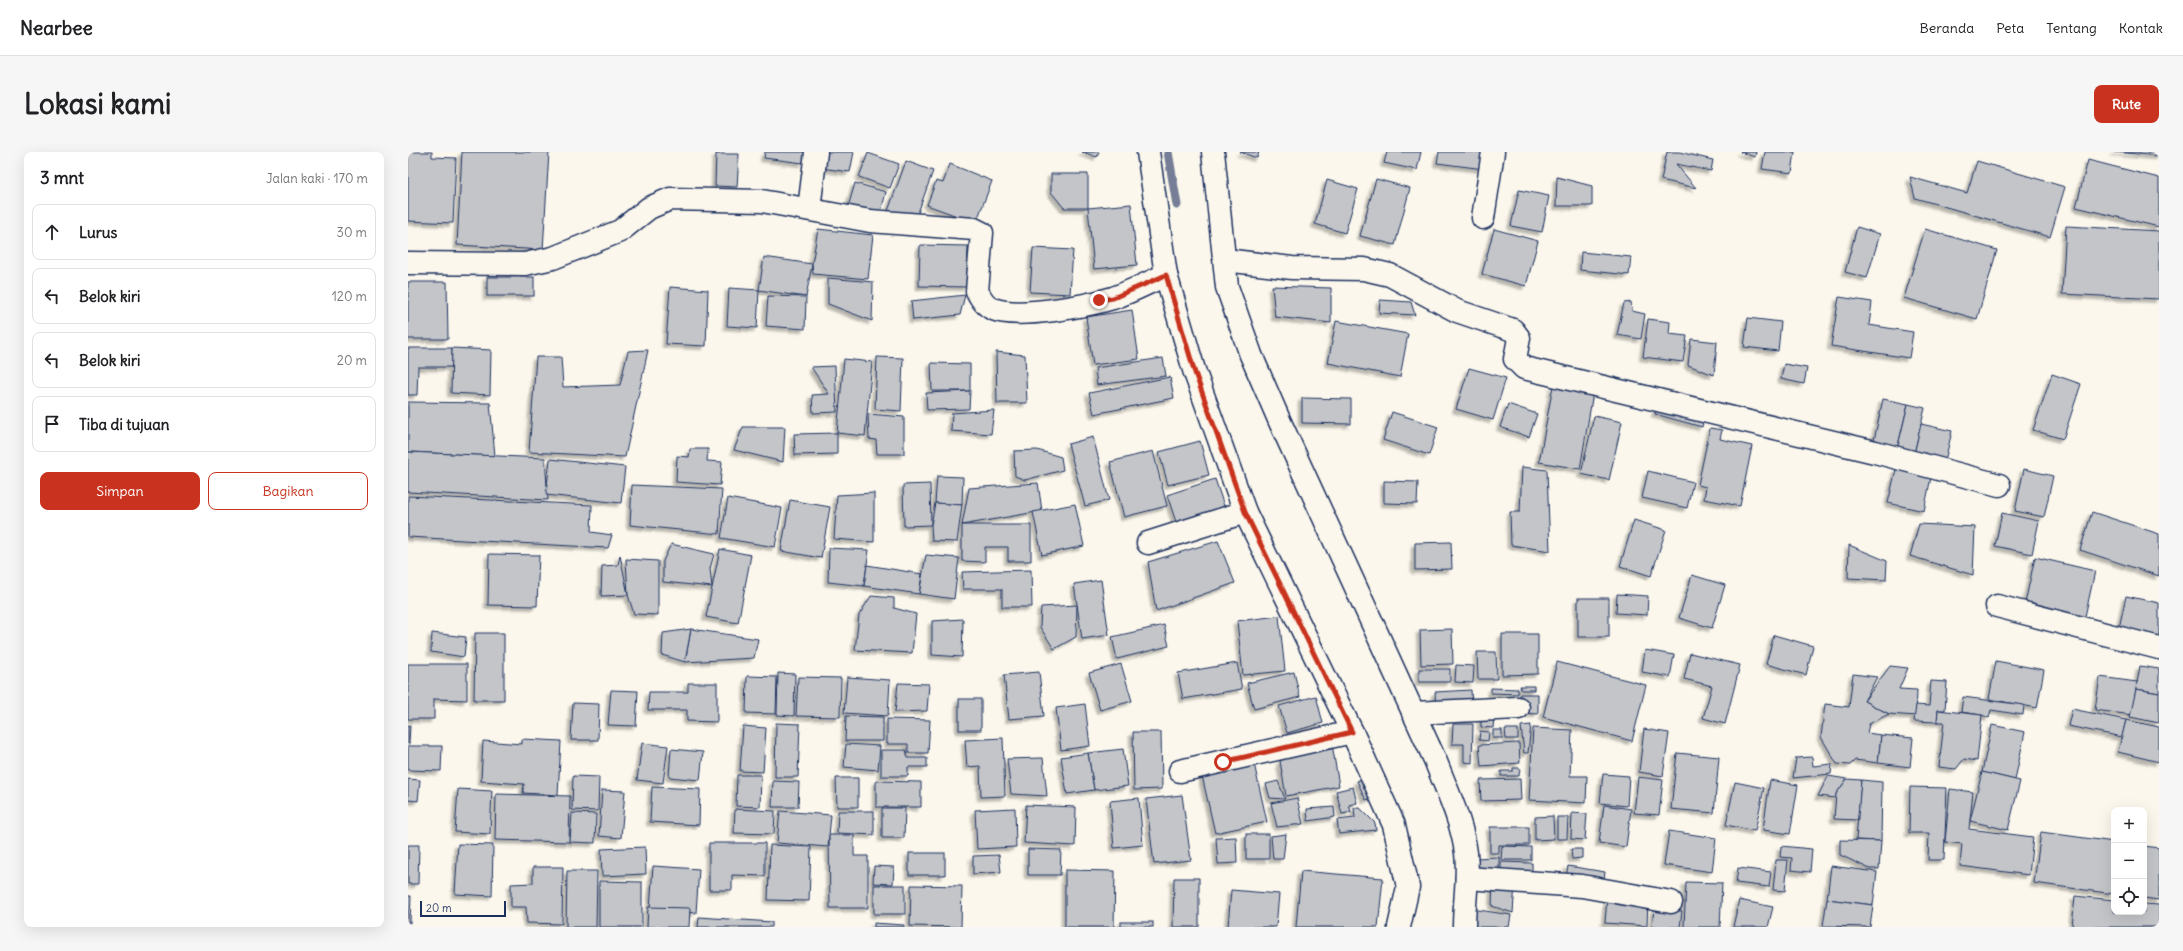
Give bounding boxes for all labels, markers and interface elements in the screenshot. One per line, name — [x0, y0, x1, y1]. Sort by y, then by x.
text: Nearbee — [20, 16, 93, 40]
text: Beranda — [1920, 19, 1974, 37]
text: Peta — [1996, 19, 2024, 37]
text: Tentang — [2046, 19, 2097, 37]
text: Kontak — [2119, 19, 2163, 37]
button: Rute — [2094, 85, 2159, 123]
text: Lokasi kami — [24, 86, 171, 122]
text: 3 mnt — [40, 167, 84, 189]
text: Jalan kaki · 170 m — [266, 170, 368, 187]
icon: ahead — [41, 221, 63, 243]
text: Lurus — [79, 223, 117, 242]
text: 30 m — [337, 224, 367, 241]
icon: left — [41, 285, 63, 307]
text: Belok kiri — [79, 287, 140, 306]
text: 120 m — [332, 288, 367, 305]
route end — [1090, 291, 1108, 309]
icon: left — [41, 349, 63, 371]
text: Belok kiri — [79, 351, 140, 370]
text: 20 m — [337, 352, 367, 369]
icon: arrive — [41, 413, 63, 435]
text: Tiba di tujuan — [79, 415, 169, 434]
button: Simpan — [40, 472, 200, 510]
button: Bagikan — [208, 472, 368, 510]
route start — [1214, 753, 1232, 771]
map controls — [2111, 807, 2147, 915]
button: + — [2111, 807, 2147, 843]
button: − — [2111, 843, 2147, 879]
button: locate — [2111, 879, 2147, 915]
scale bar — [420, 899, 506, 918]
text: 20 m — [426, 901, 452, 915]

